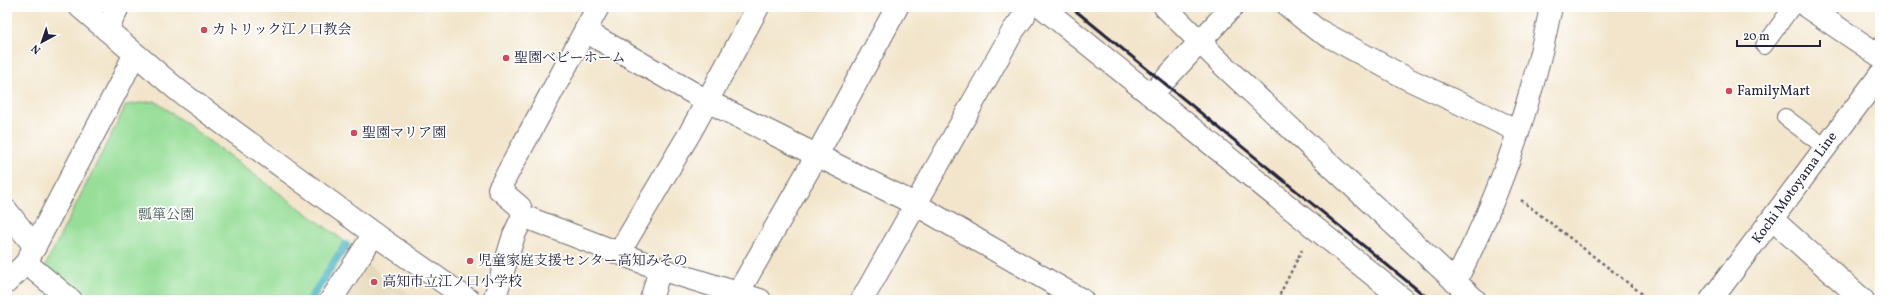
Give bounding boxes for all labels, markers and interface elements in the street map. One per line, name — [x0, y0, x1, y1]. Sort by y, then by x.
place label: カトリック江ノ口教会 — [212, 21, 351, 40]
north arrow — [22, 22, 62, 62]
scale bar — [1737, 22, 1820, 48]
marker: カトリック江ノ口教会 — [199, 25, 209, 35]
text: 20 m — [1743, 29, 1770, 45]
text: N — [29, 40, 44, 57]
place label: 聖園ベビーホーム — [514, 49, 625, 68]
marker: 聖園ベビーホーム — [501, 53, 511, 63]
place label: FamilyMart — [1737, 82, 1810, 101]
marker: FamilyMart — [1724, 86, 1734, 96]
place label: 聖園マリア園 — [362, 124, 446, 143]
marker: 聖園マリア園 — [349, 128, 359, 138]
street label: Kochi Motoyama Line — [1748, 128, 1842, 248]
park label: 瓢箪公園 — [138, 206, 194, 225]
place label: 児童家庭支援センター高知みその — [478, 252, 687, 271]
marker: 児童家庭支援センター高知みその — [465, 256, 475, 266]
place label: 高知市立江ノ口小学校 — [382, 273, 522, 292]
marker: 高知市立江ノ口小学校 — [369, 277, 379, 287]

